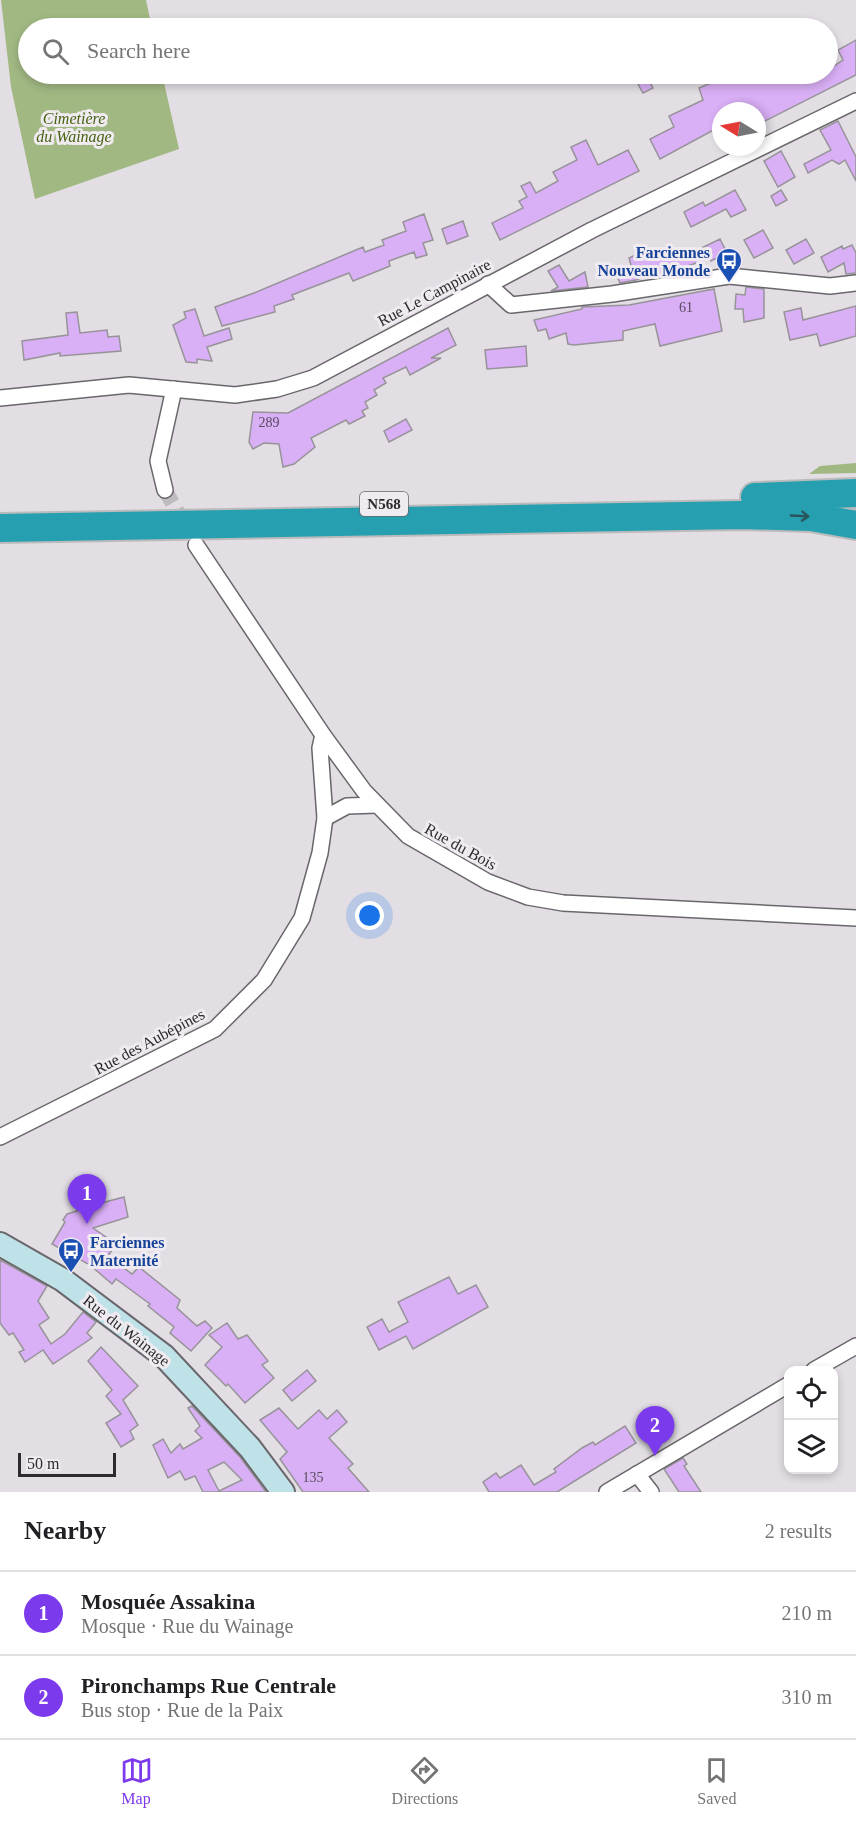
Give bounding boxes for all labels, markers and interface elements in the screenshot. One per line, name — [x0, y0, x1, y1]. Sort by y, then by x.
search box — [18, 18, 838, 84]
icon: search — [39, 35, 72, 68]
text: Search here — [87, 38, 190, 63]
north arrow — [712, 102, 766, 156]
park label: Cimetière du Wainage — [36, 110, 112, 146]
place label: Farciennes Nouveau Monde — [598, 244, 710, 279]
bus stop icon: Farciennes Nouveau Monde — [714, 246, 744, 284]
street label: Rue Le Campinaire — [375, 256, 494, 330]
house number: 61 — [679, 300, 693, 315]
house number: 289 — [259, 415, 280, 430]
road number: N568 — [360, 492, 408, 516]
one-way arrow — [789, 511, 809, 522]
street label: Rue du Bois — [422, 820, 499, 873]
your location — [355, 901, 384, 930]
street label: Rue des Aubépines — [91, 1005, 208, 1079]
pin: 1 — [68, 1174, 106, 1224]
place label: Farciennes Maternité — [90, 1234, 164, 1269]
bus stop icon: Farciennes Maternité — [56, 1236, 86, 1274]
street label: Rue du Wainage — [79, 1291, 173, 1370]
map controls — [784, 1366, 838, 1474]
button: locate — [784, 1366, 838, 1420]
pin: 2 — [636, 1406, 674, 1456]
button: layers — [784, 1420, 838, 1474]
scale bar — [18, 1450, 116, 1478]
text: 50 m — [27, 1455, 59, 1472]
house number: 135 — [303, 1470, 324, 1485]
text: Nearby — [24, 1516, 106, 1545]
text: 2 results — [765, 1520, 832, 1542]
text: Mosquée Assakina — [81, 1589, 255, 1614]
text: 1 — [39, 1602, 49, 1624]
text: 210 m — [781, 1602, 832, 1624]
text: Mosque · Rue du Wainage — [81, 1615, 293, 1637]
text: Pironchamps Rue Centrale — [81, 1673, 336, 1698]
text: 2 — [39, 1686, 49, 1708]
text: 310 m — [781, 1686, 832, 1708]
text: Bus stop · Rue de la Paix — [81, 1699, 283, 1721]
tab: Map — [120, 1754, 153, 1808]
tab: Directions — [392, 1754, 458, 1808]
tab: Saved — [697, 1754, 736, 1808]

